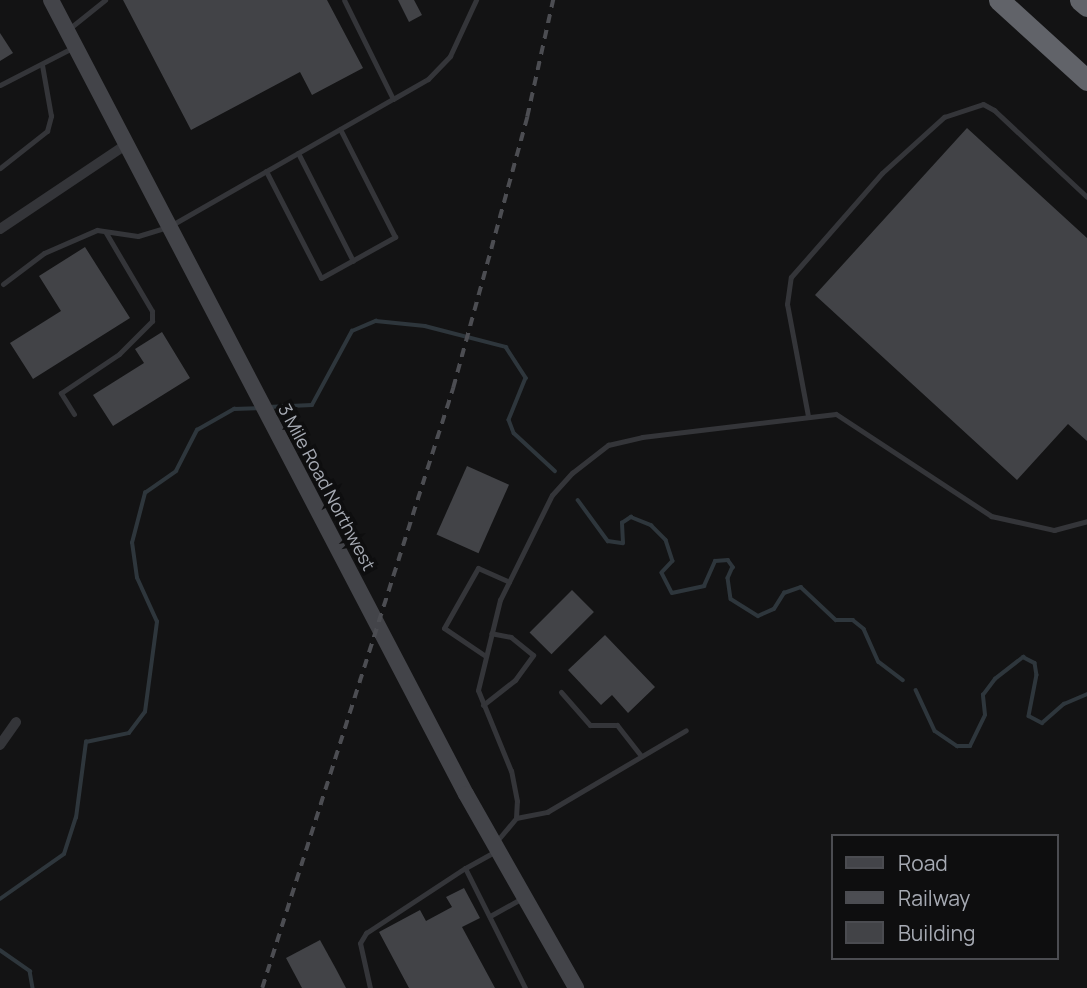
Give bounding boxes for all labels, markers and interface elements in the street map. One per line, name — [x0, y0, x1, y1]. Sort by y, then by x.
street label: 3 Mile Road Northwest — [274, 400, 380, 574]
legend — [832, 834, 1059, 960]
text: Road — [898, 849, 948, 877]
text: Railway — [898, 884, 970, 912]
text: Building — [898, 919, 975, 947]

